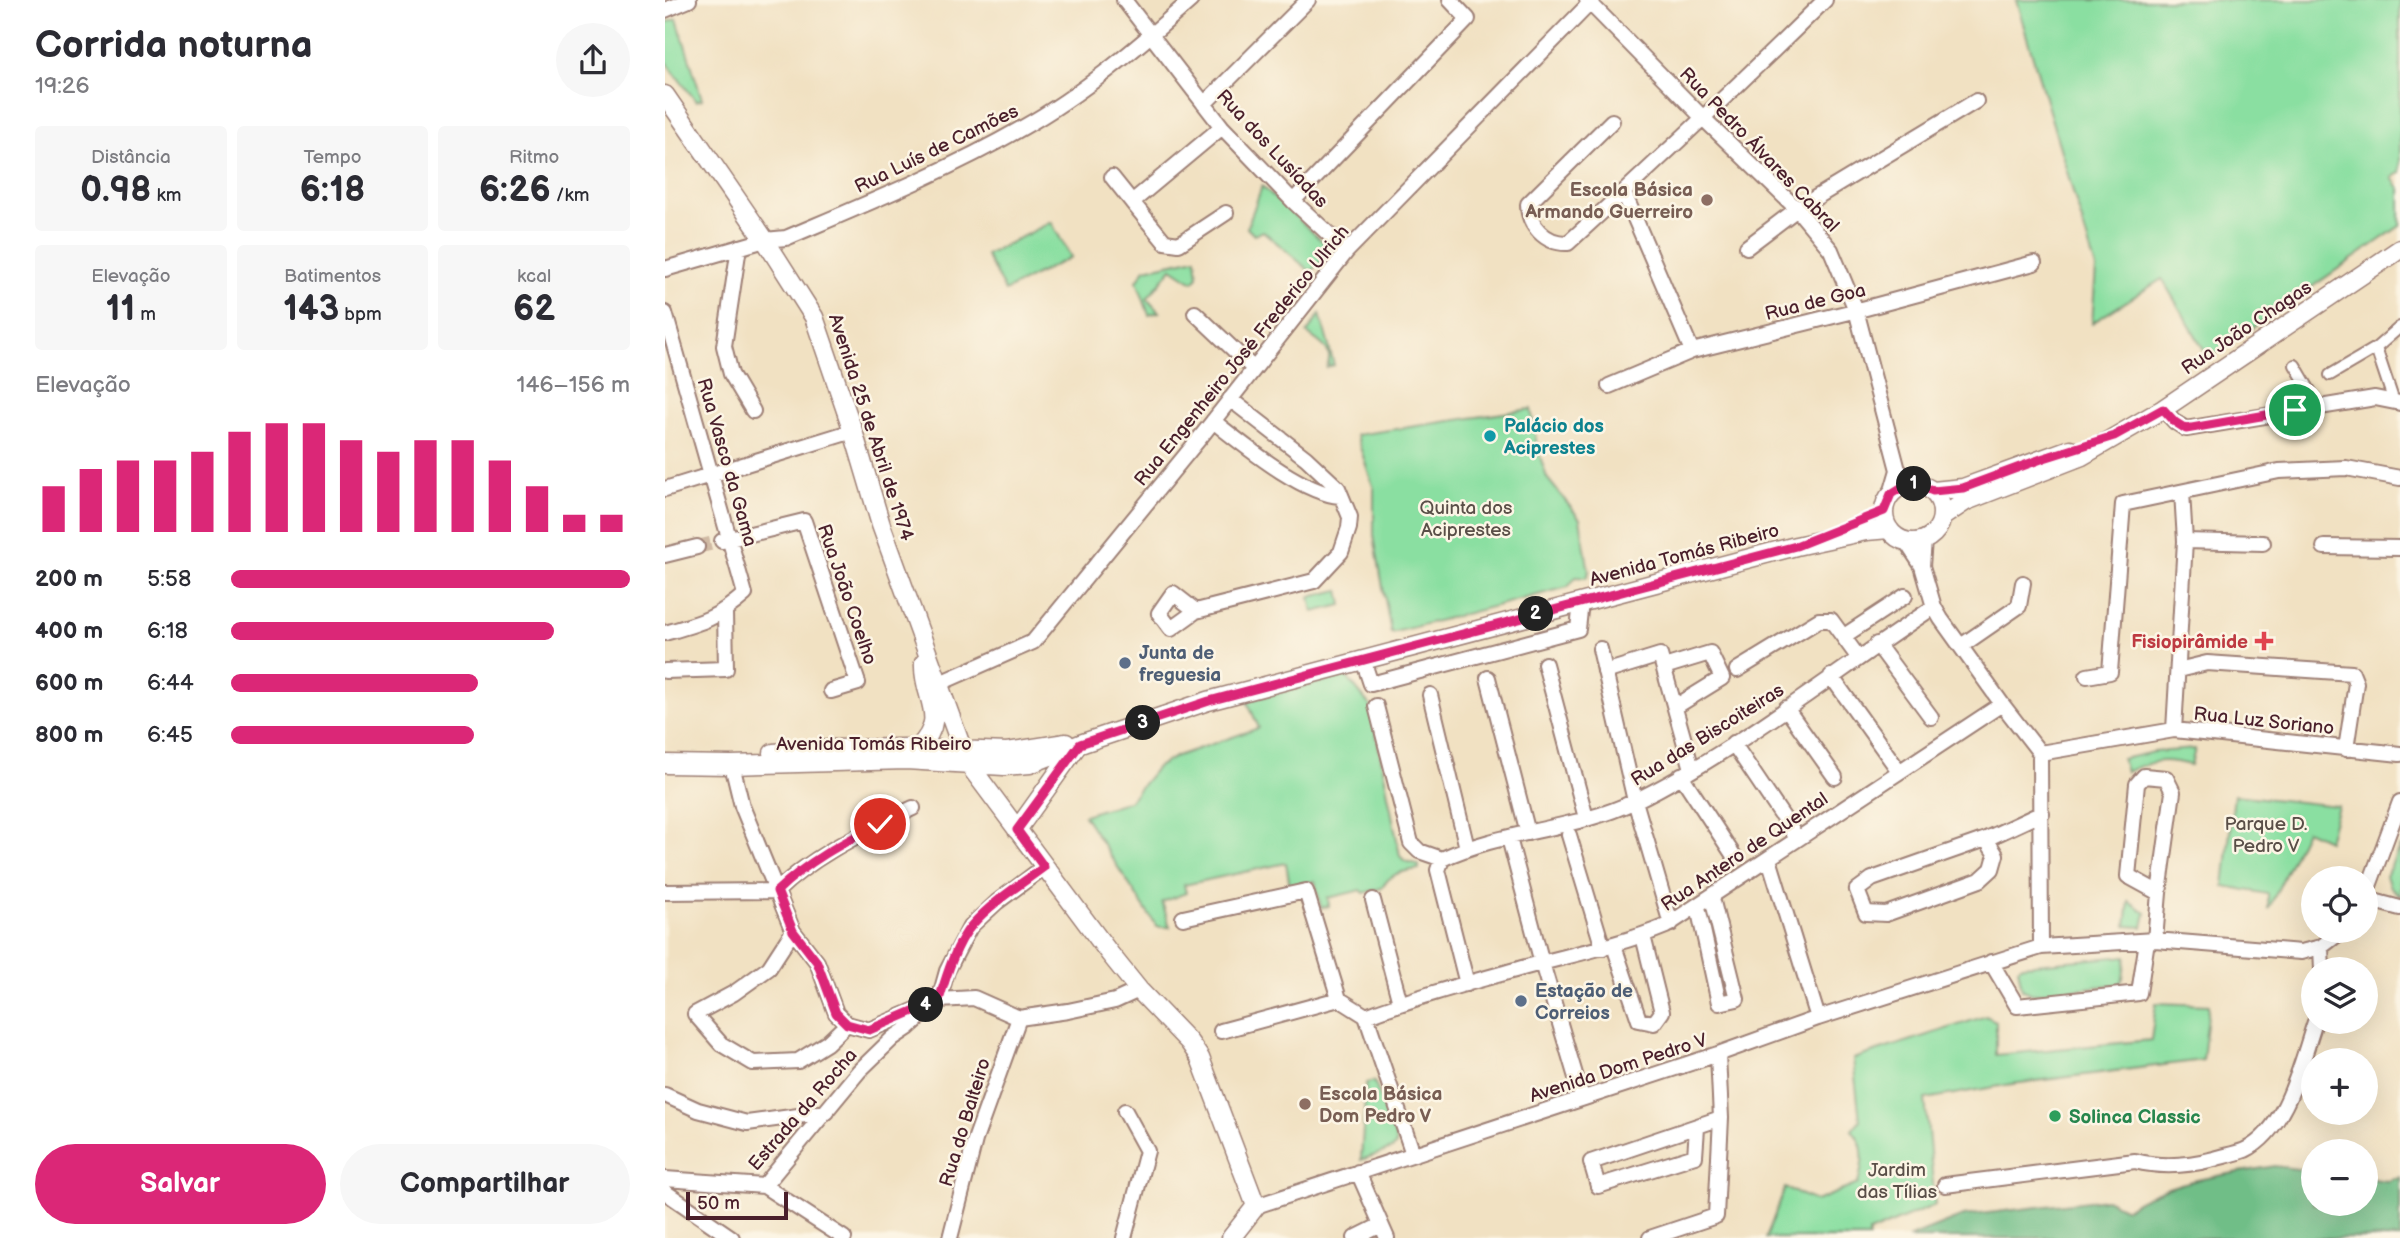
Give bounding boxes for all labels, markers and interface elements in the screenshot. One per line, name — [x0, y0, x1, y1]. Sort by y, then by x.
text: Corrida noturna — [35, 23, 313, 68]
button: share — [556, 23, 630, 97]
street label: Rua Pedro Álvares Cabral — [1674, 62, 1844, 237]
text: 19:26 — [35, 72, 89, 100]
street label: Rua dos Lusíadas — [1211, 85, 1333, 213]
street label: Rua Luís de Camões — [851, 100, 1022, 199]
text: Distância — [91, 146, 171, 169]
text: Tempo — [303, 146, 362, 169]
text: Ritmo — [509, 146, 559, 169]
text: 0.98 — [80, 169, 151, 212]
text: 6:18 — [300, 169, 365, 212]
text: 6:26 — [479, 169, 551, 212]
place label: Escola Básica Armando Guerreiro — [1525, 179, 1693, 224]
text: km — [151, 184, 181, 207]
text: /km — [551, 184, 589, 207]
marker: Escola Básica Armando Guerreiro — [1699, 192, 1715, 208]
street label: Rua Engenheiro José Frederico Ulrich — [1130, 221, 1355, 491]
text: Elevação — [91, 265, 170, 288]
text: Batimentos — [284, 265, 381, 288]
text: kcal — [517, 265, 551, 288]
street label: Rua João Chagas — [2177, 276, 2316, 380]
street label: Rua de Goa — [1763, 279, 1868, 326]
text: 11 — [106, 288, 135, 331]
text: 143 — [283, 288, 339, 331]
text: 62 — [513, 288, 555, 331]
text: m — [135, 303, 156, 326]
text: bpm — [339, 303, 382, 326]
street label: Avenida 25 de Abril de 1974 — [823, 311, 918, 544]
text: Elevação — [35, 371, 131, 399]
text: 146–156 m — [516, 371, 630, 399]
street label: Rua Vasco da Gama — [692, 376, 762, 549]
pin — [2265, 380, 2325, 440]
icon: arrive — [2276, 391, 2314, 429]
place label: Palácio dos Aciprestes — [1503, 415, 1604, 460]
marker: Palácio dos Aciprestes — [1482, 428, 1498, 444]
pin: 1 — [1897, 466, 1931, 502]
text: 1 — [1910, 472, 1918, 495]
park label: Quinta dos Aciprestes — [1420, 497, 1512, 542]
street label: Avenida Tomás Ribeiro — [1587, 519, 1782, 592]
street label: Rua João Coelho — [812, 521, 881, 668]
text: 200 m — [35, 565, 103, 593]
text: 5:58 — [147, 565, 191, 593]
pin: 2 — [1519, 596, 1553, 632]
text: 2 — [1530, 602, 1541, 625]
text: 400 m — [35, 617, 103, 645]
text: 6:18 — [147, 617, 188, 645]
place label: Fisiopirâmide — [2131, 631, 2248, 654]
marker: Fisiopirâmide — [2254, 631, 2274, 651]
place label: Junta de freguesia — [1139, 642, 1221, 687]
marker: Junta de freguesia — [1117, 655, 1133, 671]
text: 600 m — [35, 669, 103, 697]
text: 6:44 — [147, 669, 194, 697]
street label: Rua das Biscoiteiras — [1627, 679, 1789, 792]
street label: Rua Luz Soriano — [2192, 703, 2335, 740]
pin: 3 — [1126, 706, 1161, 740]
text: 3 — [1137, 711, 1148, 734]
text: 800 m — [35, 721, 103, 749]
text: 6:45 — [147, 721, 193, 749]
street label: Avenida Tomás Ribeiro — [776, 733, 972, 756]
street label: Rua Antero de Quental — [1657, 788, 1833, 917]
pin — [850, 794, 910, 854]
icon: check — [861, 805, 899, 843]
park label: Parque D. Pedro V — [2225, 813, 2307, 858]
map controls — [2301, 866, 2378, 1216]
button: locate — [2301, 866, 2378, 943]
button: layers — [2301, 957, 2378, 1034]
place label: Estação de Correios — [1535, 980, 1633, 1025]
pin: 4 — [909, 988, 943, 1023]
text: 4 — [920, 993, 931, 1016]
marker: Estação de Correios — [1513, 993, 1529, 1009]
street label: Avenida Dom Pedro V — [1527, 1029, 1710, 1108]
street label: Estrada da Rocha — [744, 1044, 862, 1176]
button: + — [2301, 1048, 2378, 1125]
street label: Rua do Balteiro — [935, 1055, 996, 1189]
place label: Escola Básica Dom Pedro V — [1319, 1083, 1442, 1128]
marker: Escola Básica Dom Pedro V — [1297, 1096, 1313, 1112]
place label: Solinca Classic — [2069, 1106, 2201, 1129]
marker: Solinca Classic — [2047, 1108, 2063, 1124]
button: − — [2301, 1139, 2378, 1216]
button: Salvar — [35, 1144, 326, 1224]
button: Compartilhar — [340, 1144, 630, 1224]
park label: Jardim das Tílias — [1857, 1159, 1937, 1204]
scale bar — [686, 1189, 787, 1221]
text: 50 m — [697, 1192, 740, 1215]

